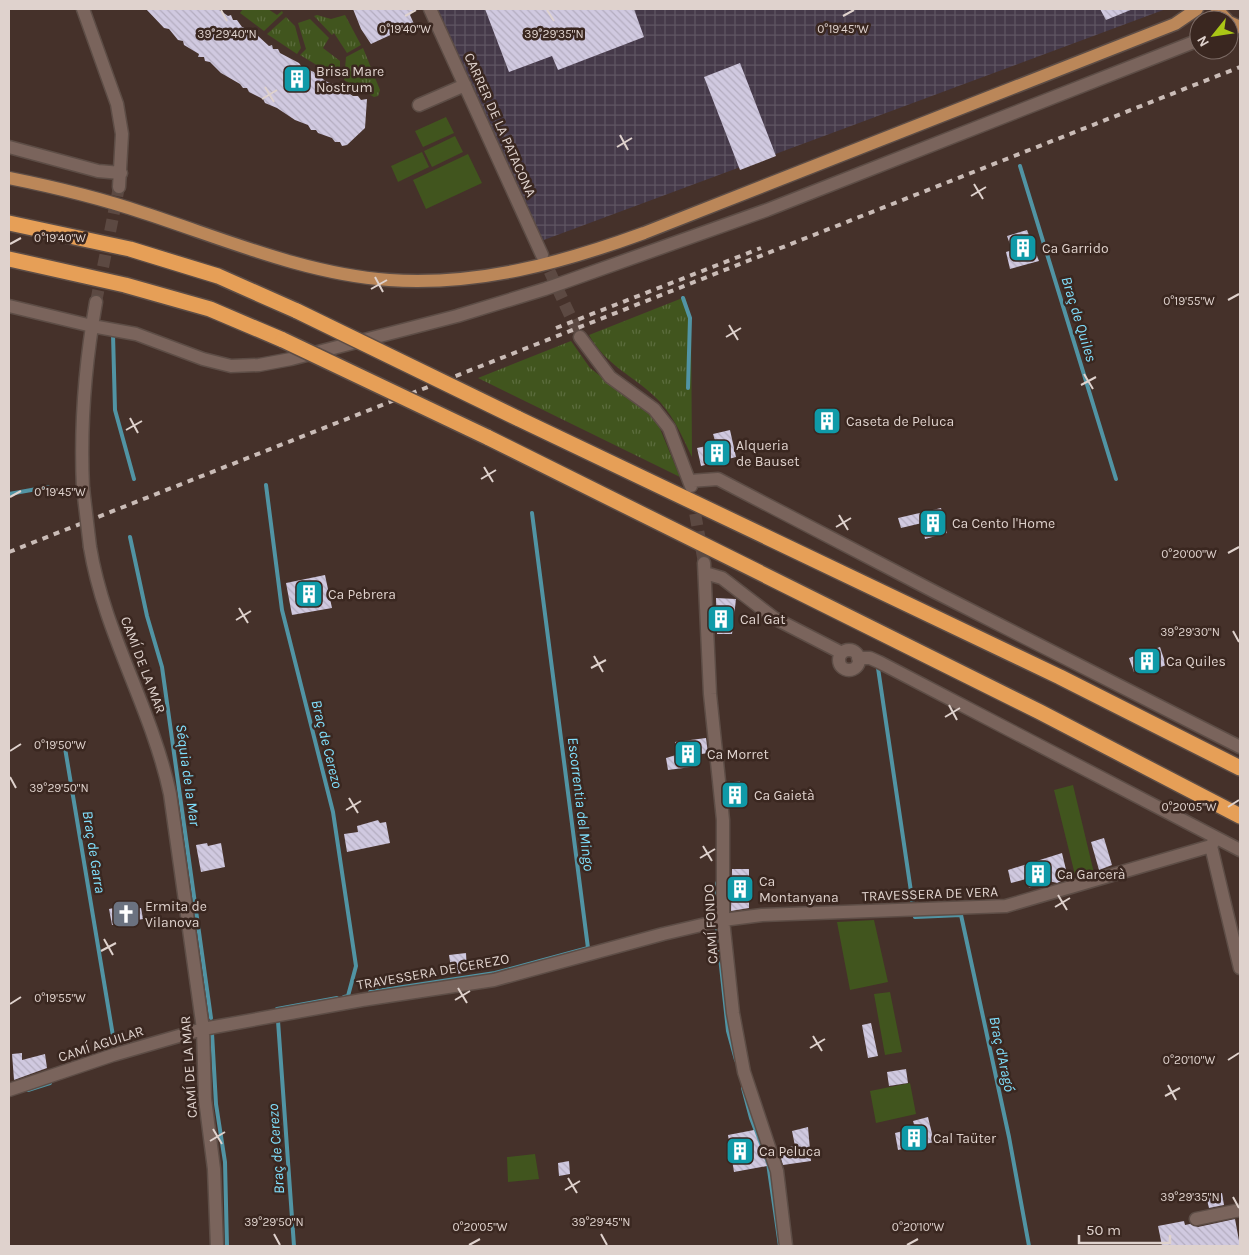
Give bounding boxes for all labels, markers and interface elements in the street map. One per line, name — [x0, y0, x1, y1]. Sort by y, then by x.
north arrow — [1189, 10, 1239, 60]
text: 0°19'40"W — [379, 22, 431, 36]
text: 0°19'45"W — [817, 22, 869, 36]
text: 39°29'40"N — [197, 27, 257, 41]
text: 39°29'35"N — [524, 27, 584, 41]
text: N — [1193, 33, 1213, 50]
street label: CARRER DE LA PATACONA — [460, 50, 540, 200]
place label: Brisa Mare Nostrum — [316, 63, 384, 96]
building icon: Brisa Mare Nostrum — [282, 64, 312, 94]
text: 0°19'40"W — [34, 231, 86, 245]
building icon: Ca Garrido — [1008, 233, 1038, 263]
place label: Ca Garrido — [1042, 240, 1109, 257]
water label: Braç de Quiles — [1057, 274, 1101, 364]
text: 0°19'55"W — [1163, 294, 1215, 308]
building icon: Caseta de Peluca — [812, 406, 842, 436]
place label: Caseta de Peluca — [846, 413, 954, 430]
place label: Alqueria de Bauset — [736, 437, 800, 470]
building icon: Alqueria de Bauset — [702, 438, 732, 468]
text: 0°19'45"W — [34, 485, 86, 499]
building icon: Ca Cento l'Home — [918, 508, 948, 538]
place label: Ca Cento l'Home — [952, 515, 1055, 532]
text: 0°20'00"W — [1161, 547, 1217, 561]
building icon: Ca Pebrera — [294, 579, 324, 609]
place label: Ca Pebrera — [328, 586, 396, 603]
building icon: Cal Gat — [706, 604, 736, 634]
place label: Cal Gat — [740, 611, 786, 628]
street label: CAMÍ DE LA MAR — [117, 614, 170, 716]
text: 39°29'30"N — [1160, 625, 1220, 639]
building icon: Ca Quiles — [1132, 646, 1162, 676]
place label: Ca Quiles — [1166, 653, 1226, 670]
water label: Braç de Cerezo — [307, 698, 347, 791]
water label: Séquia de la Mar — [172, 723, 204, 828]
water label: Escorrentia del Mingo — [564, 736, 598, 873]
text: 0°19'50"W — [34, 738, 86, 752]
building icon: Ca Morret — [673, 739, 703, 769]
place label: Ca Morret — [707, 746, 769, 763]
building icon: Ca Gaietà — [720, 780, 750, 810]
text: 39°29'50"N — [29, 781, 89, 795]
place label: Ca Gaietà — [754, 787, 815, 804]
text: 0°20'05"W — [1161, 800, 1217, 814]
water label: Braç de Garra — [79, 809, 109, 895]
building icon: Ca Garcerà — [1023, 859, 1053, 889]
place label: Ca Garcerà — [1057, 866, 1126, 883]
place label: Ca Montanyana — [759, 873, 839, 906]
building icon: Ca Montanyana — [725, 874, 755, 904]
street label: TRAVESSERA DE VERA — [861, 883, 999, 905]
street label: CAMÍ FONDO — [699, 884, 722, 964]
place label: Ermita de Vilanova — [145, 898, 207, 931]
church icon: Ermita de Vilanova — [111, 899, 141, 929]
street label: TRAVESSERA DE CEREZO — [356, 950, 510, 994]
text: 0°19'55"W — [34, 991, 86, 1005]
street label: CAMÍ DE LA MAR — [176, 1015, 201, 1119]
water label: Braç d'Aragó — [985, 1015, 1019, 1094]
street label: CAMÍ AGUILAR — [56, 1021, 146, 1066]
text: 0°20'10"W — [1163, 1053, 1215, 1067]
water label: Braç de Cerezo — [264, 1103, 288, 1195]
building icon: Cal Taüter — [899, 1123, 929, 1153]
place label: Cal Taüter — [933, 1130, 997, 1147]
building icon: Ca Peluca — [725, 1136, 755, 1166]
place label: Ca Peluca — [759, 1143, 821, 1160]
text: 39°29'35"N — [1160, 1190, 1220, 1204]
scale bar — [1079, 1212, 1170, 1244]
text: 39°29'50"N — [244, 1215, 304, 1229]
text: 39°29'45"N — [571, 1215, 631, 1229]
text: 0°20'05"W — [452, 1220, 508, 1234]
text: 0°20'10"W — [892, 1220, 944, 1234]
text: 50 m — [1086, 1221, 1121, 1239]

